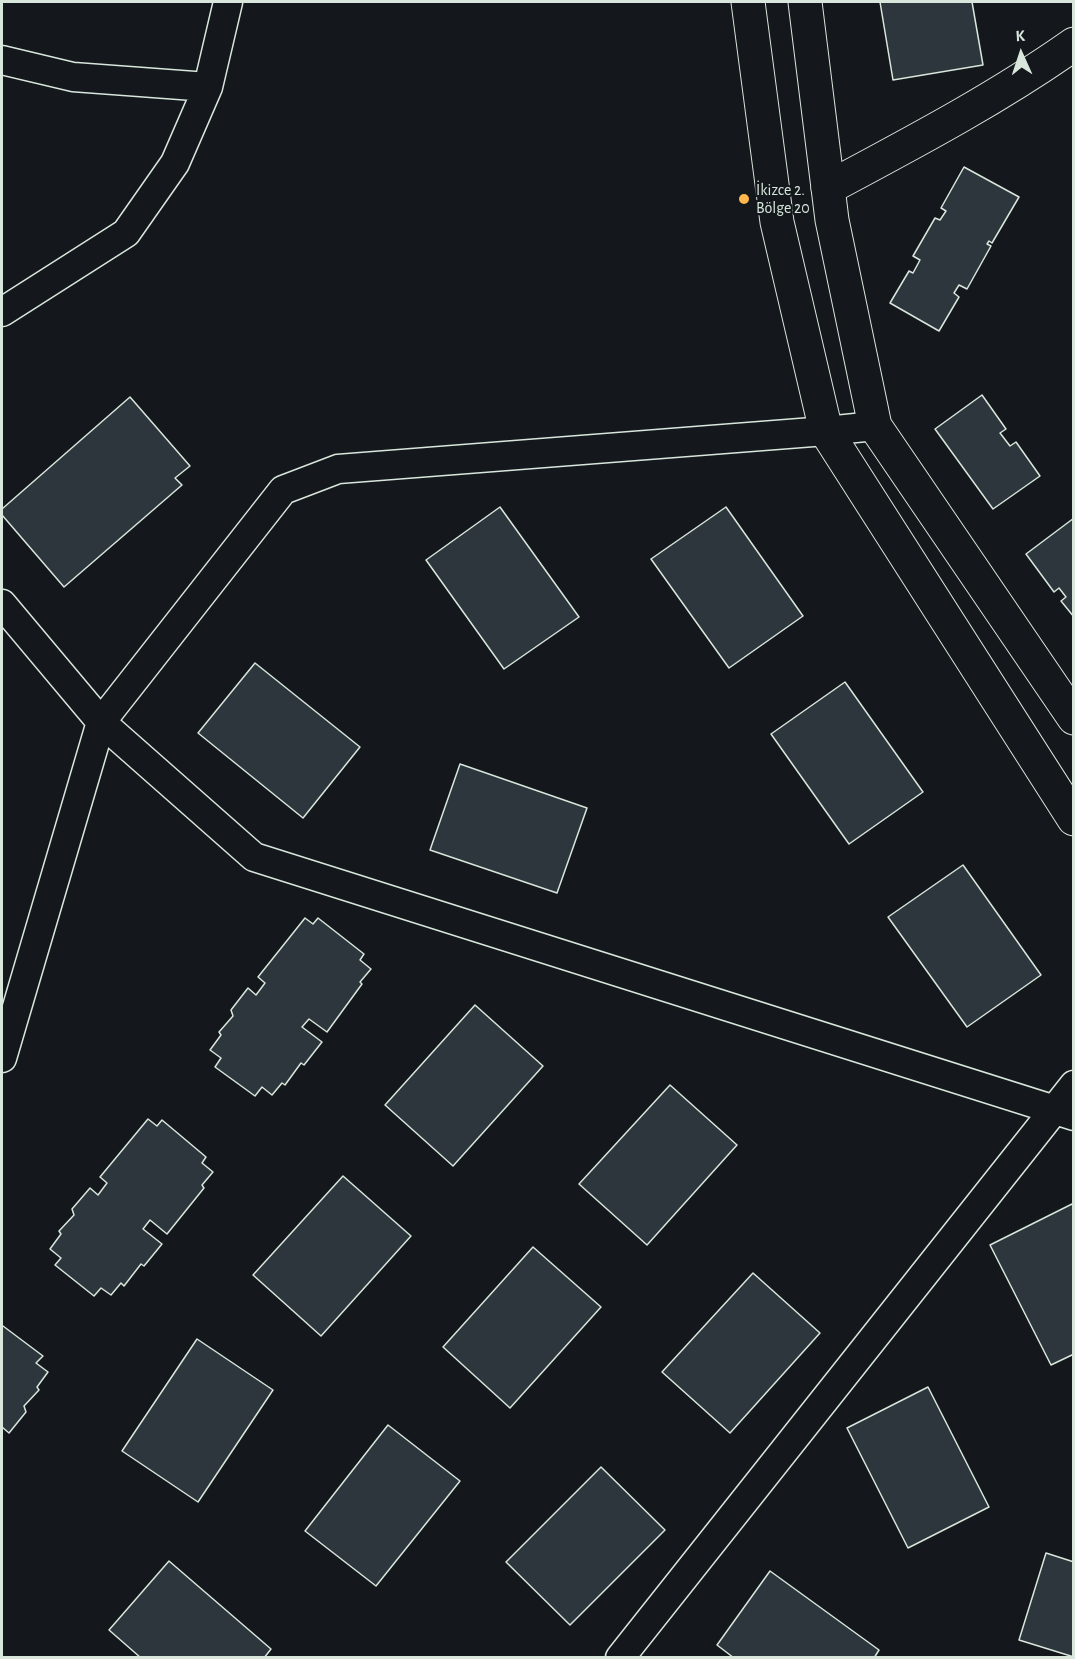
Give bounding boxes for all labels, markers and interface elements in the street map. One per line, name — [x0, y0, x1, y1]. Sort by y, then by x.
north arrow — [991, 24, 1051, 84]
text: K — [1015, 28, 1025, 44]
place label: İkizce 2. Bölge 20 — [756, 180, 810, 218]
marker: İkizce 2. Bölge 20 — [737, 192, 751, 206]

